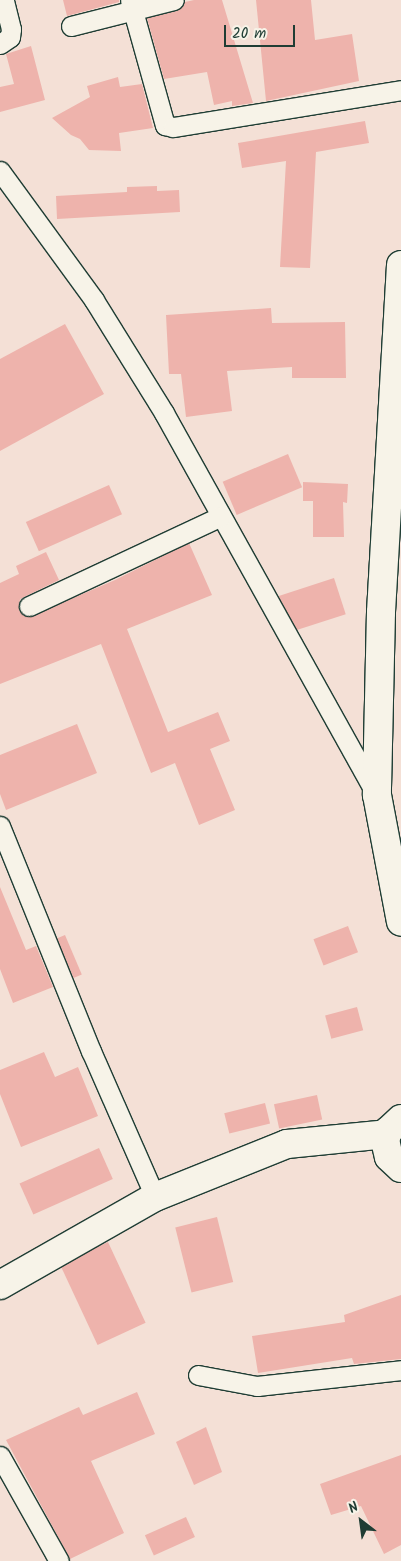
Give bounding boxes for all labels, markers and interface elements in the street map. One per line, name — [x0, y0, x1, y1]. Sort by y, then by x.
scale bar — [226, 15, 297, 47]
text: 20 m — [232, 22, 266, 46]
north arrow — [336, 1496, 386, 1546]
text: N — [344, 1496, 363, 1520]

